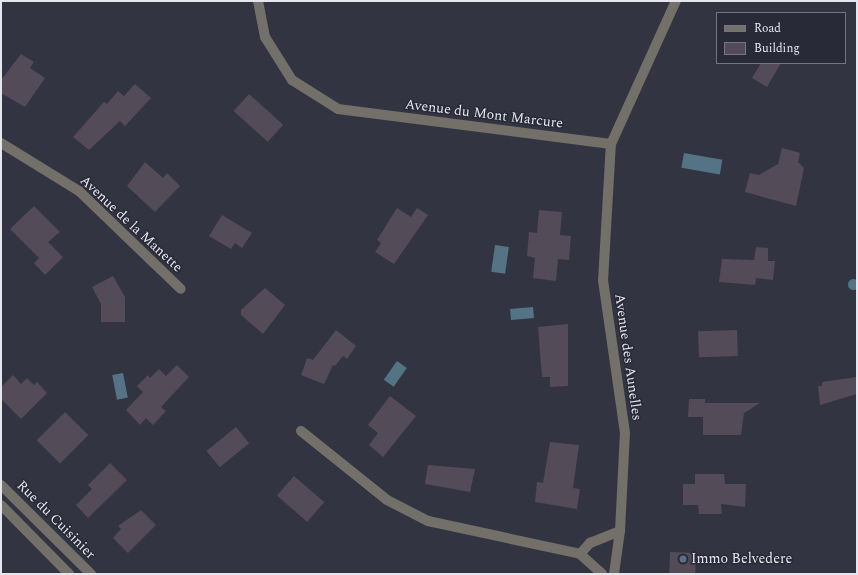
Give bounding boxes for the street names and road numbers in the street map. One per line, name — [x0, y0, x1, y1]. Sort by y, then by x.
street label: Avenue du Mont Marcure — [404, 96, 564, 132]
street label: Avenue de la Manette — [76, 172, 186, 276]
street label: Avenue des Aunelles — [611, 292, 645, 422]
street label: Rue du Cuisinier — [13, 477, 99, 563]

